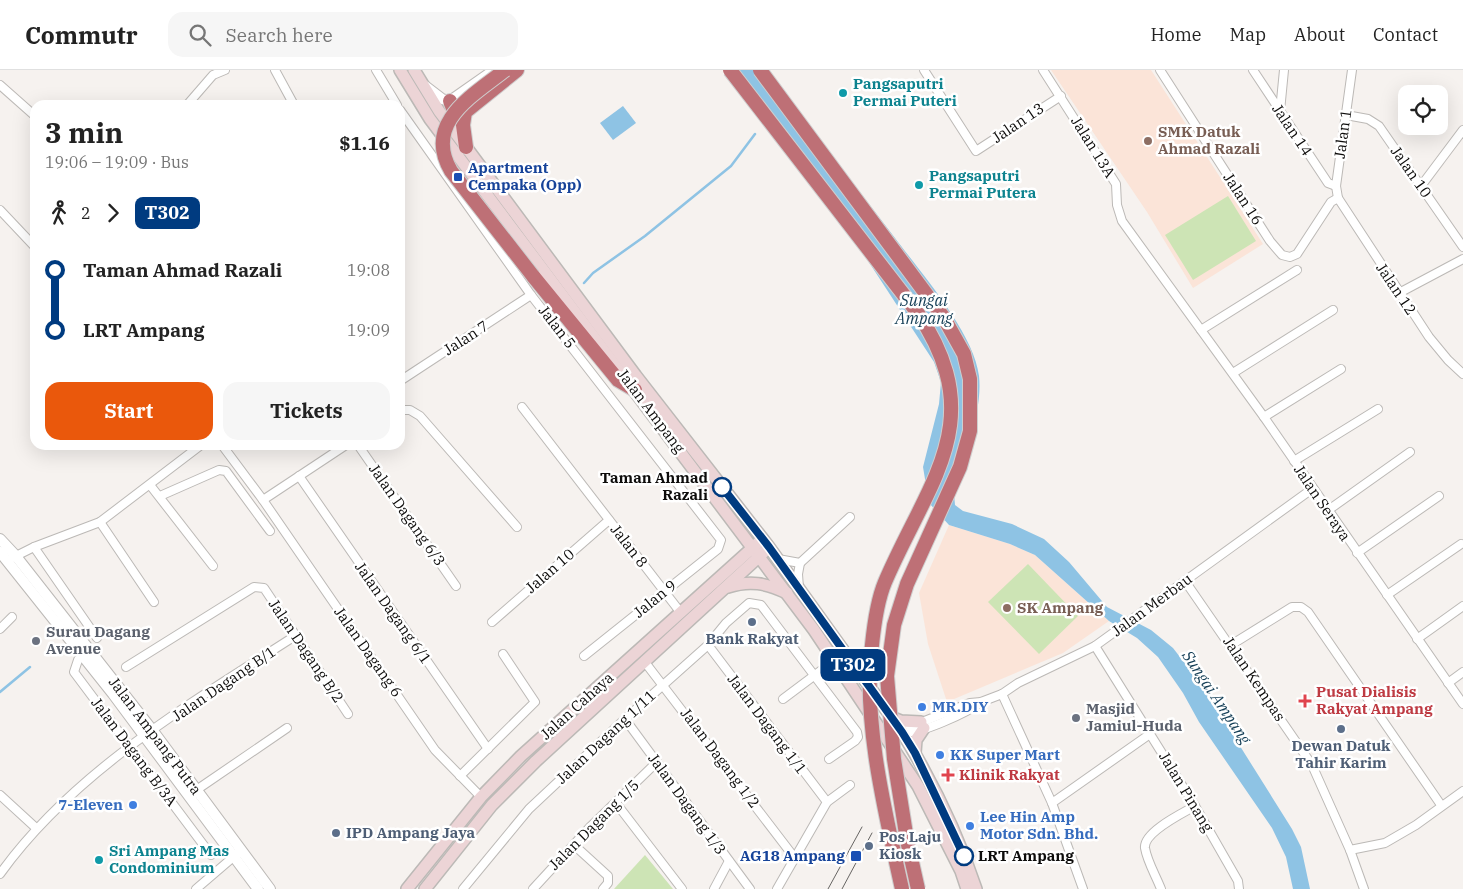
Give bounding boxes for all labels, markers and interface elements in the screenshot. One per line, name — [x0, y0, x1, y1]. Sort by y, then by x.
search box — [168, 12, 518, 57]
text: Commutr — [25, 19, 138, 51]
icon: search — [186, 21, 214, 49]
text: Search here — [226, 23, 333, 47]
text: Home — [1150, 23, 1202, 46]
text: Map — [1230, 23, 1266, 46]
text: About — [1294, 23, 1345, 46]
text: Contact — [1373, 23, 1438, 46]
place label: Pangsaputri Permai Puteri — [853, 74, 957, 110]
map controls — [1398, 85, 1448, 135]
button: locate — [1398, 85, 1448, 135]
marker: Pangsaputri Permai Puteri — [837, 87, 849, 99]
street label: Jalan 13 — [988, 98, 1047, 147]
street label: Jalan 14 — [1268, 100, 1317, 159]
street label: Jalan 1 — [1330, 108, 1355, 160]
street label: Jalan 13A — [1067, 112, 1120, 182]
text: 3 min — [45, 114, 123, 151]
place label: SMK Datuk Ahmad Razali — [1158, 122, 1260, 158]
text: $1.16 — [339, 131, 390, 155]
marker: SMK Datuk Ahmad Razali — [1142, 135, 1154, 147]
street label: Jalan 10 — [1387, 142, 1436, 201]
text: 19:06 – 19:09 · Bus — [45, 152, 189, 172]
place label: Apartment Cempaka (Opp) — [468, 158, 582, 194]
place label: Pangsaputri Permai Putera — [929, 166, 1037, 202]
street label: Jalan 16 — [1219, 169, 1267, 229]
marker: Apartment Cempaka (Opp) — [452, 171, 464, 183]
marker: Pangsaputri Permai Putera — [913, 179, 925, 191]
icon: walk — [45, 199, 73, 227]
icon: forward — [99, 199, 127, 227]
text: T302 — [145, 201, 190, 224]
text: 2 — [81, 203, 91, 223]
text: Taman Ahmad Razali — [83, 258, 282, 282]
street label: Jalan 12 — [1372, 259, 1421, 318]
text: 19:08 — [347, 260, 390, 280]
water label: Sungai Ampang — [894, 290, 953, 328]
street label: Jalan 5 — [535, 301, 580, 352]
street label: Jalan 7 — [440, 316, 492, 359]
text: LRT Ampang — [83, 318, 205, 342]
text: 19:09 — [347, 320, 390, 340]
street label: Jalan Ampang — [614, 365, 689, 457]
button: Start — [45, 382, 213, 440]
button: Tickets — [223, 382, 390, 440]
street label: Jalan Dagang 6/3 — [365, 460, 450, 569]
street label: Jalan Seraya — [1290, 461, 1355, 545]
place label: Taman Ahmad Razali — [600, 468, 709, 504]
marker: Taman Ahmad Razali — [712, 477, 732, 497]
street label: Jalan 8 — [607, 520, 652, 571]
street label: Jalan 10 — [521, 544, 578, 597]
street label: Jalan Dagang 6/1 — [351, 559, 435, 667]
street label: Jalan Merbau — [1108, 569, 1196, 640]
street label: Jalan 9 — [629, 576, 680, 622]
street label: Jalan Dagang B/2 — [265, 595, 348, 706]
place label: SK Ampang — [1017, 598, 1104, 617]
marker: SK Ampang — [1001, 602, 1013, 614]
street label: Jalan Dagang 6 — [330, 603, 406, 701]
marker: Bank Rakyat — [746, 616, 758, 628]
place label: Surau Dagang Avenue — [46, 622, 150, 658]
place label: Bank Rakyat — [705, 629, 799, 648]
street label: Jalan Kempas — [1219, 633, 1290, 725]
marker: Surau Dagang Avenue — [30, 635, 42, 647]
street label: Jalan Dagang B/1 — [168, 642, 279, 725]
water label: Sungai Ampang — [1178, 645, 1256, 748]
line badge: T302 — [818, 649, 888, 681]
text: T302 — [830, 653, 876, 676]
street label: Jalan Cahaya — [536, 668, 617, 743]
street label: Jalan Dagang 1/1 — [724, 670, 811, 778]
street label: Jalan Ampang Putra — [105, 673, 206, 798]
place label: Pusat Dialisis Rakyat Ampang — [1316, 682, 1433, 718]
street label: Jalan Dagang 1/11 — [552, 686, 659, 788]
street label: Jalan Dagang B/3A — [87, 693, 182, 811]
marker: Pusat Dialisis Rakyat Ampang — [1298, 694, 1312, 708]
place label: MR.DIY — [932, 697, 988, 716]
place label: Masjid Jamiul-Huda — [1086, 699, 1183, 735]
marker: MR.DIY — [916, 701, 928, 713]
street label: Jalan Dagang 1/2 — [677, 704, 764, 812]
marker: Masjid Jamiul-Huda — [1070, 712, 1082, 724]
marker: Dewan Datuk Tahir Karim — [1335, 723, 1347, 735]
place label: Dewan Datuk Tahir Karim — [1292, 736, 1391, 772]
place label: KK Super Mart — [950, 745, 1060, 764]
street label: Jalan Pinang — [1155, 748, 1218, 835]
street label: Jalan Dagang 1/3 — [644, 749, 730, 858]
marker: KK Super Mart — [934, 749, 946, 761]
place label: Klinik Rakyat — [959, 765, 1060, 784]
marker: Klinik Rakyat — [941, 768, 955, 782]
street label: Jalan Dagang 1/5 — [544, 775, 643, 874]
place label: 7-Eleven — [58, 795, 123, 814]
marker: 7-Eleven — [127, 799, 139, 811]
place label: Lee Hin Amp Motor Sdn. Bhd. — [980, 807, 1098, 843]
marker: Lee Hin Amp Motor Sdn. Bhd. — [964, 820, 976, 832]
place label: IPD Ampang Jaya — [346, 823, 475, 842]
marker: IPD Ampang Jaya — [330, 827, 342, 839]
place label: Pos Laju Kiosk — [879, 827, 942, 863]
marker: Pos Laju Kiosk — [863, 840, 875, 852]
place label: Sri Ampang Mas Condominium — [109, 841, 229, 877]
place label: AG18 Ampang — [740, 846, 845, 865]
marker: LRT Ampang — [954, 846, 974, 866]
place label: LRT Ampang — [978, 846, 1074, 865]
marker: AG18 Ampang — [849, 849, 863, 863]
marker: Sri Ampang Mas Condominium — [93, 854, 105, 866]

